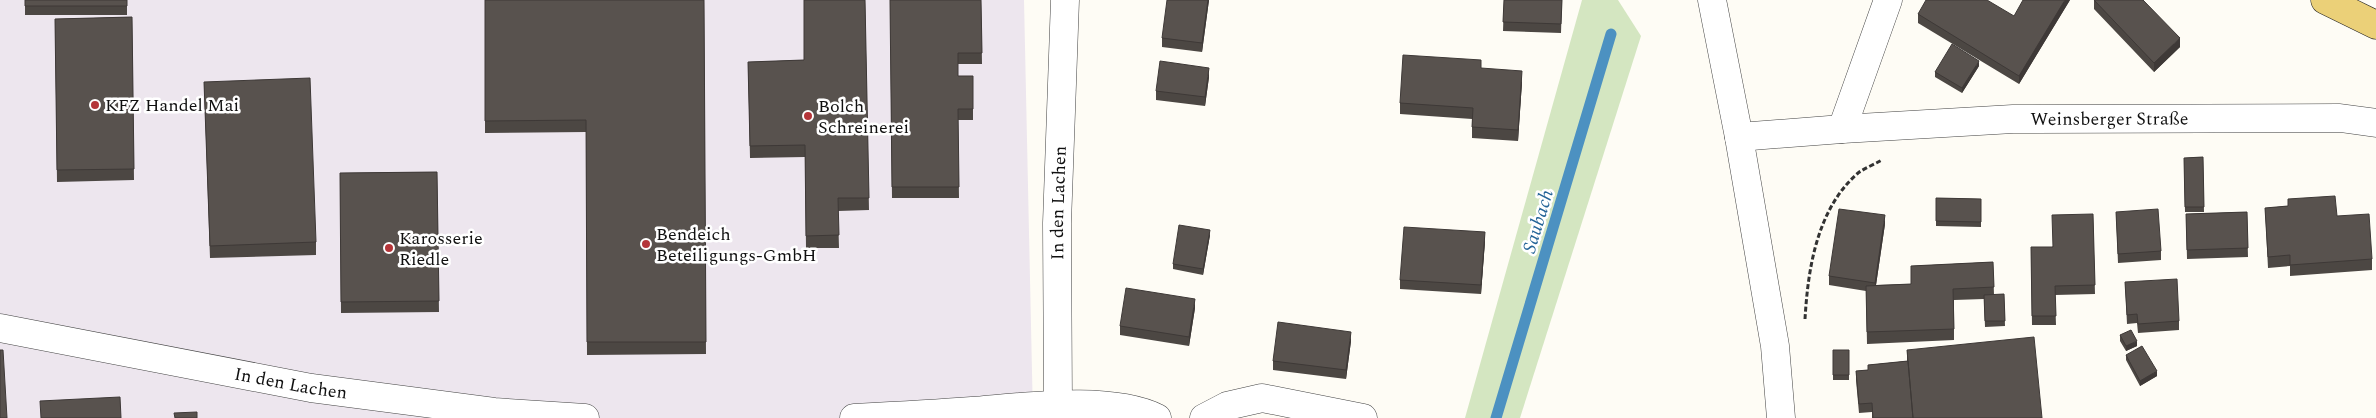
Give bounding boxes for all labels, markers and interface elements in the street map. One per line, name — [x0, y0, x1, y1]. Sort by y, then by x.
place label: KFZ Handel Mai — [105, 92, 239, 119]
place label: Bolch Schreinerei — [818, 93, 909, 141]
marker: KFZ Handel Mai — [89, 99, 101, 111]
street label: Weinsberger Straße — [2030, 105, 2188, 133]
marker: Bolch Schreinerei — [802, 110, 814, 122]
street label: In den Lachen — [1044, 145, 1074, 260]
water label: Saubach — [1515, 186, 1562, 257]
place label: Bendeich Beteiligungs-GmbH — [656, 221, 817, 269]
place label: Karosserie Riedle — [399, 225, 483, 273]
marker: Bendeich Beteiligungs-GmbH — [640, 238, 652, 250]
marker: Karosserie Riedle — [383, 242, 395, 254]
street label: In den Lachen — [232, 360, 349, 407]

